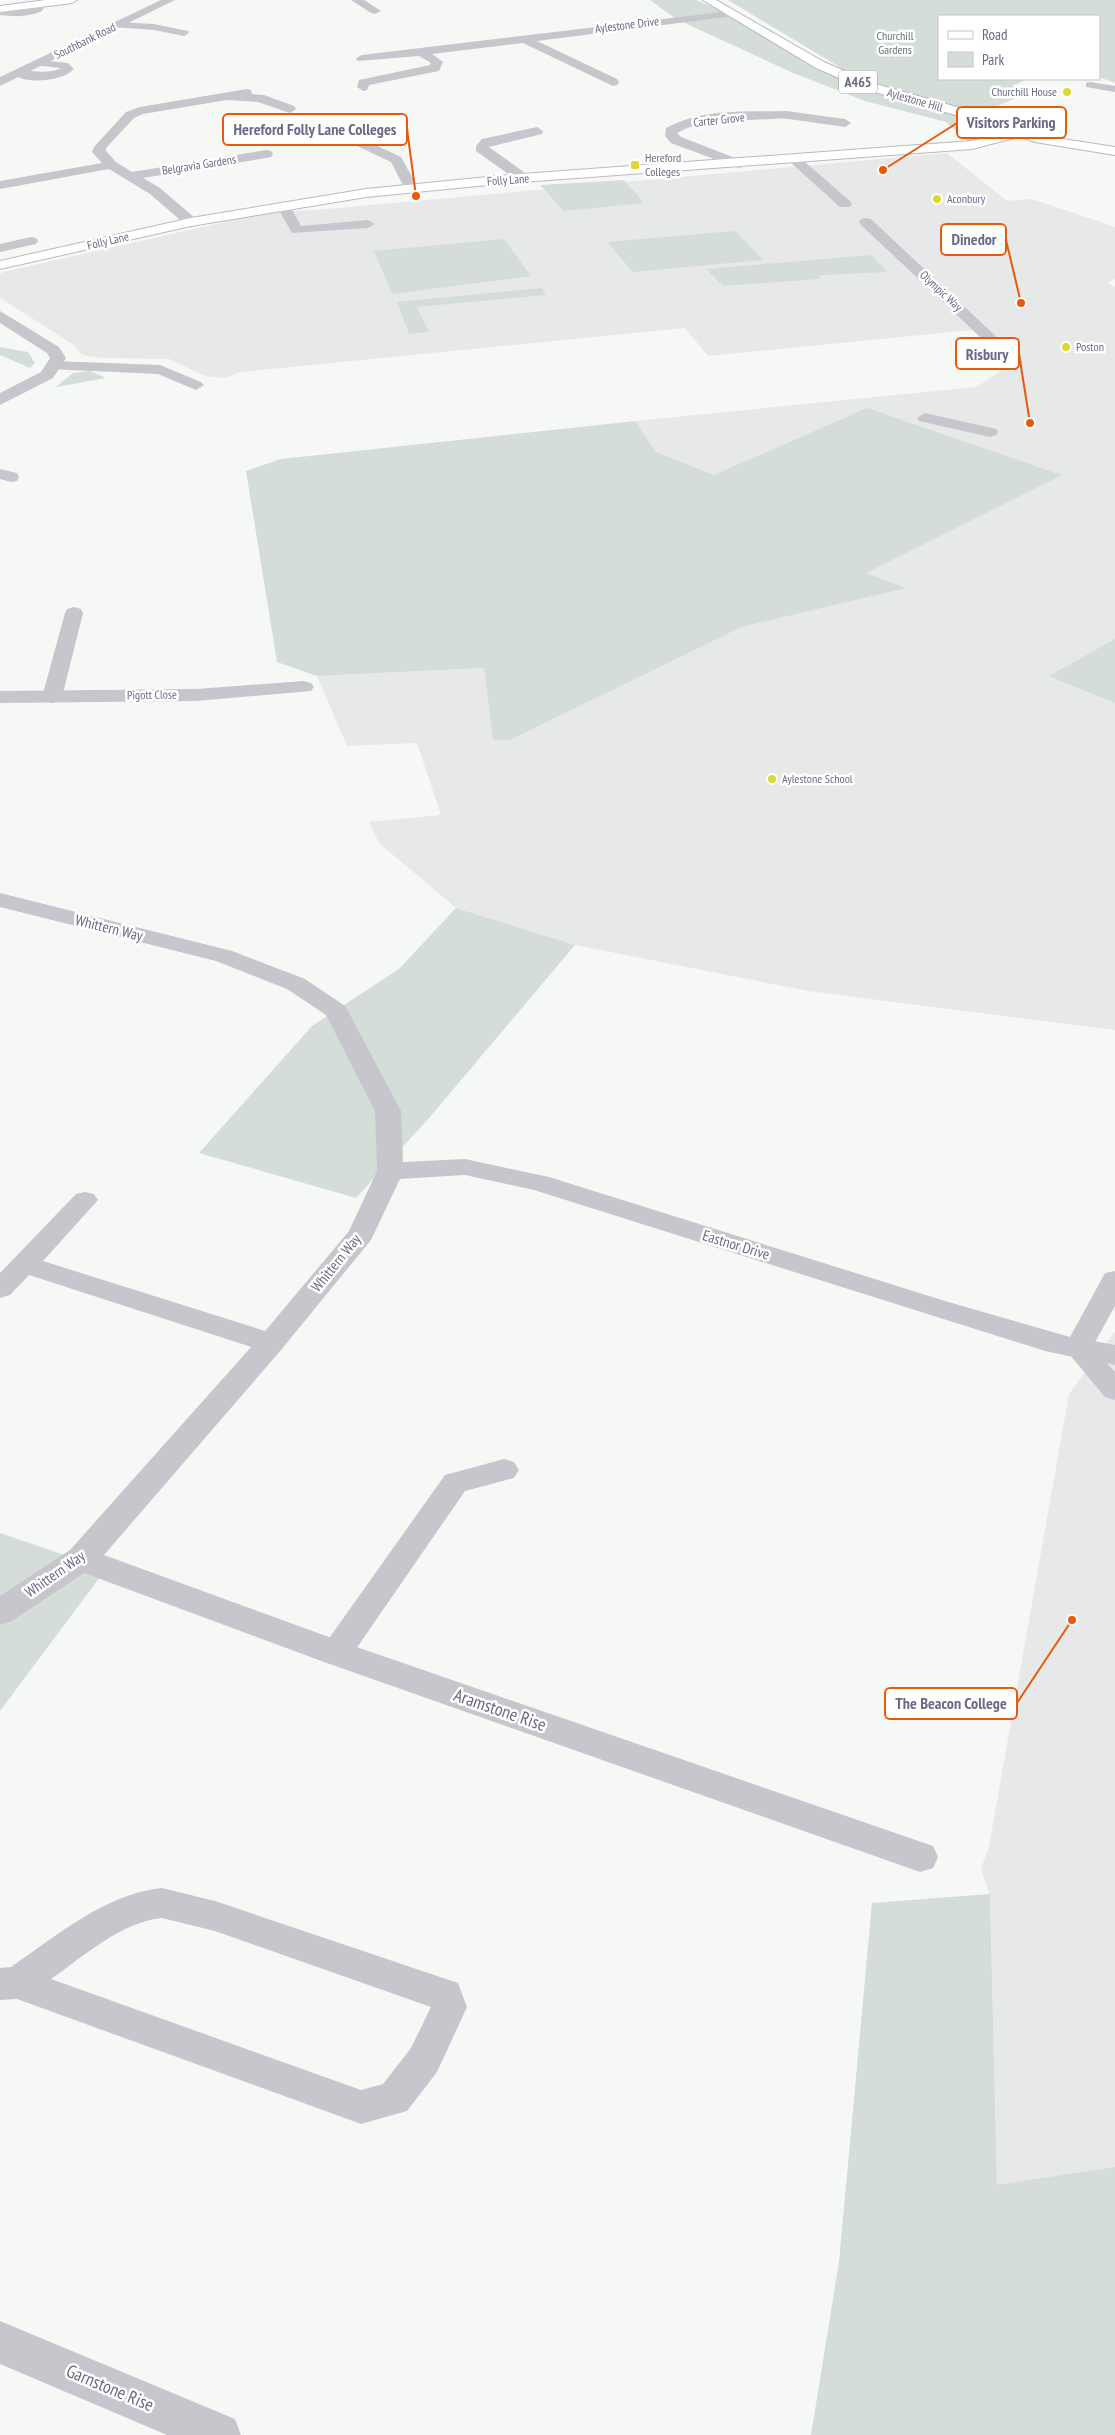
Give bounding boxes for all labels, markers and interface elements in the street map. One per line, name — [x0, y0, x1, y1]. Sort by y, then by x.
street label: Aylestone Drive — [594, 13, 660, 36]
legend — [938, 15, 1100, 80]
street label: Southbank Road — [51, 19, 118, 62]
text: Road — [982, 25, 1008, 44]
park label: Churchill Gardens — [876, 28, 914, 57]
text: Park — [982, 50, 1004, 69]
road number: A465 — [839, 70, 877, 94]
street label: Aylestone Hill — [885, 84, 945, 115]
place label: Churchill House — [992, 84, 1057, 99]
marker: Churchill House — [1061, 86, 1073, 98]
callout: Visitors Parking — [957, 107, 1066, 138]
street label: Carter Grove — [693, 109, 745, 130]
text: Visitors Parking — [965, 112, 1056, 132]
callout: Hereford Folly Lane Colleges — [223, 114, 407, 145]
text: Hereford Folly Lane Colleges — [234, 119, 397, 139]
place label: Hereford Colleges — [645, 150, 681, 179]
street label: Belgravia Gardens — [161, 151, 237, 178]
marker: Hereford Colleges — [629, 159, 641, 171]
street label: Folly Lane — [486, 171, 530, 188]
place label: Aconbury — [947, 191, 986, 206]
marker: Aconbury — [931, 193, 943, 205]
callout: Dinedor — [941, 224, 1006, 255]
street label: Folly Lane — [86, 228, 130, 253]
text: Dinedor — [951, 229, 997, 249]
street label: Olympic Way — [917, 267, 966, 314]
callout: Risbury — [956, 338, 1019, 369]
place label: Poston — [1076, 339, 1104, 354]
marker: Poston — [1060, 341, 1072, 353]
text: Risbury — [966, 344, 1009, 364]
street label: Pigott Close — [127, 687, 177, 702]
place label: Aylestone School — [782, 771, 853, 786]
marker: Aylestone School — [766, 773, 778, 785]
street label: Whittern Way — [73, 910, 145, 945]
street label: Eastnor Drive — [700, 1225, 772, 1264]
street label: Whittern Way — [306, 1230, 365, 1296]
street label: Whittern Way — [21, 1546, 89, 1601]
street label: Aramstone Rise — [451, 1683, 549, 1736]
callout: The Beacon College — [885, 1688, 1017, 1719]
text: The Beacon College — [895, 1693, 1007, 1713]
street label: Garnstone Rise — [63, 2359, 157, 2416]

